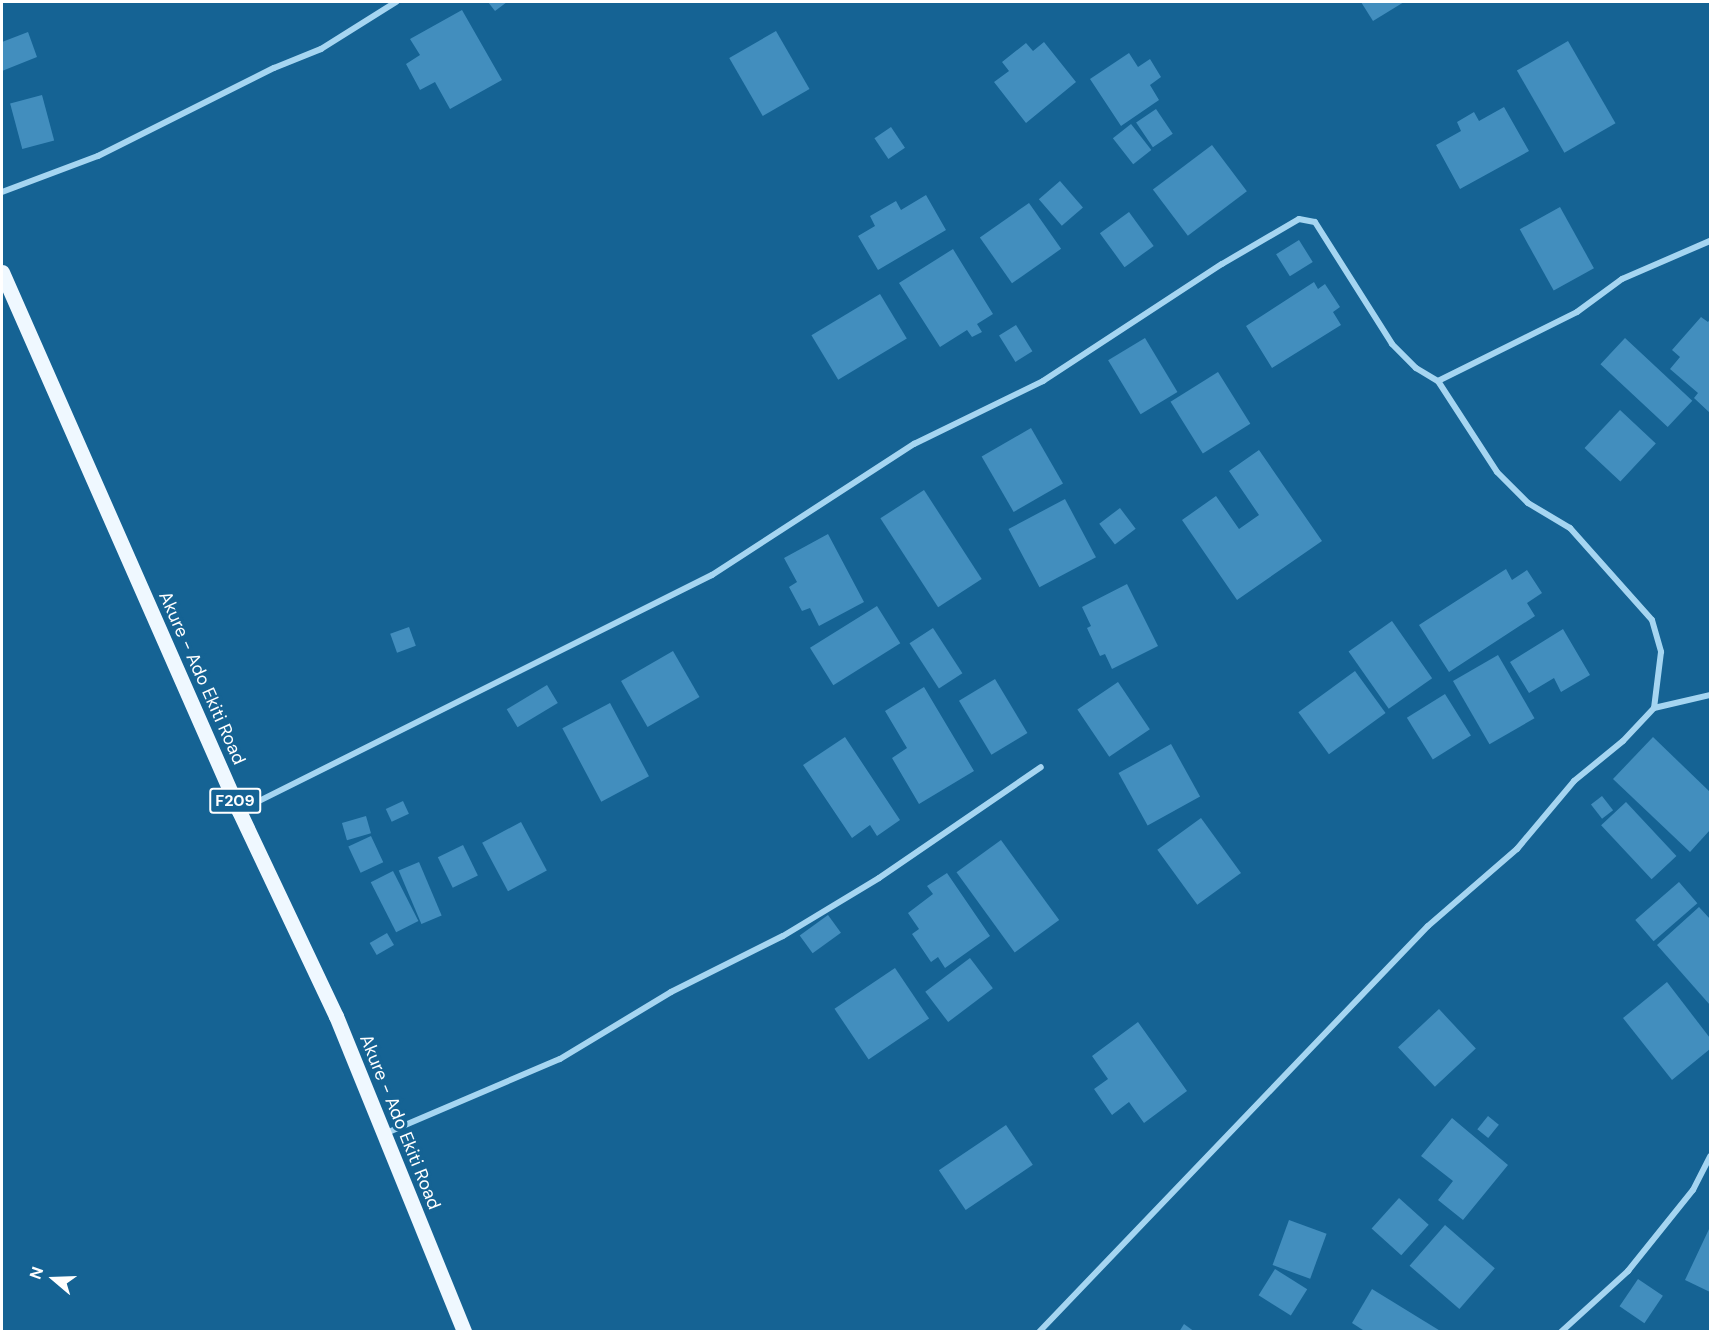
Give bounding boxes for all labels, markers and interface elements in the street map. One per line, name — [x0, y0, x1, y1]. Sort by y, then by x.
street label: Akure - Ado Ekiti Road — [154, 588, 250, 768]
road number: F209 — [208, 788, 262, 814]
street label: Akure - Ado Ekiti Road — [355, 1031, 445, 1213]
north arrow — [24, 1249, 84, 1309]
text: N — [25, 1264, 48, 1282]

